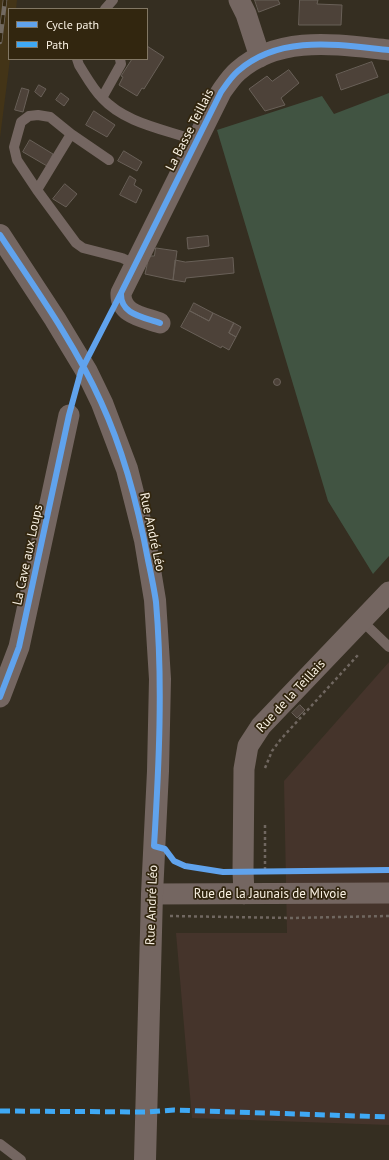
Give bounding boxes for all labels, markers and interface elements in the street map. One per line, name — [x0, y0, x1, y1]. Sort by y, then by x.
legend — [8, 8, 148, 60]
text: Cycle path — [46, 17, 99, 32]
text: Path — [46, 37, 69, 52]
street label: La Basse Teillais — [163, 86, 217, 174]
street label: Rue André Léo — [136, 491, 168, 573]
street label: La Cave aux Loups — [10, 503, 46, 607]
street label: Rue de la Teillais — [253, 656, 329, 736]
street label: Rue André Léo — [143, 865, 161, 945]
street label: Rue de la Jaunais de Mivoie — [194, 886, 346, 902]

